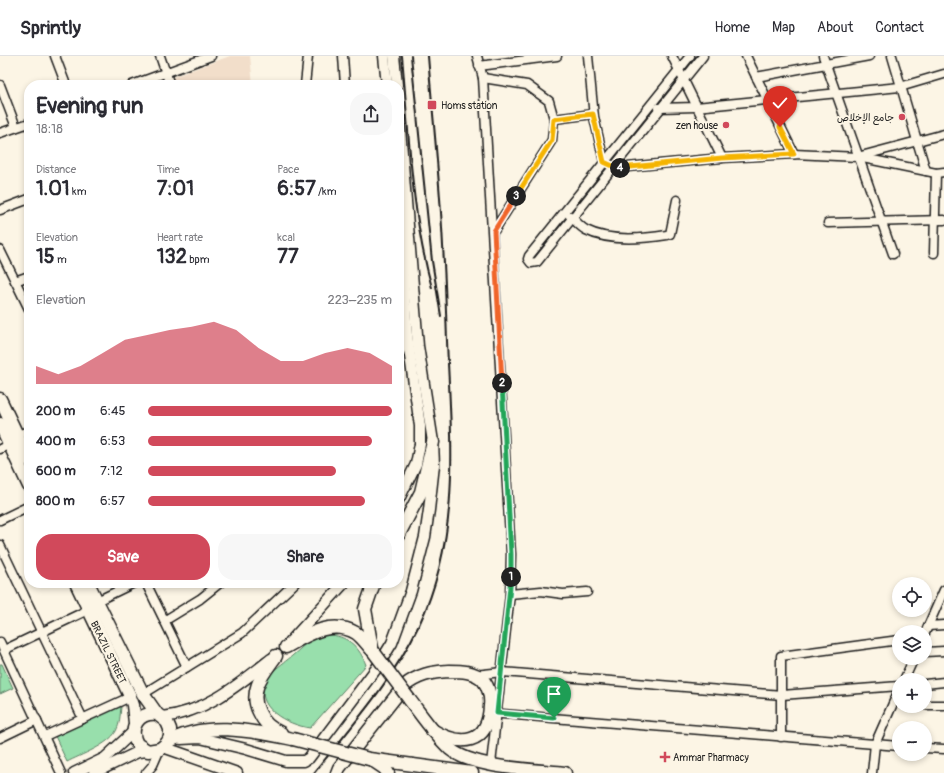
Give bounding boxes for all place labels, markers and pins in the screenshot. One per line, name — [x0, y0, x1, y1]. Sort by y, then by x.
pin — [763, 86, 797, 127]
marker: Homs station — [426, 99, 438, 111]
place label: Homs station — [441, 100, 498, 112]
place label: جامع الإخلاص — [837, 112, 894, 126]
marker: جامع الإخلاص — [897, 112, 907, 122]
place label: zen house — [676, 120, 718, 132]
marker: zen house — [721, 120, 731, 130]
pin: 4 — [610, 158, 630, 178]
pin: 3 — [506, 186, 526, 206]
pin: 2 — [492, 373, 512, 393]
pin: 1 — [501, 567, 521, 587]
pin — [537, 677, 571, 718]
marker: Ammar Pharmacy — [660, 752, 670, 762]
place label: Ammar Pharmacy — [673, 752, 749, 764]

